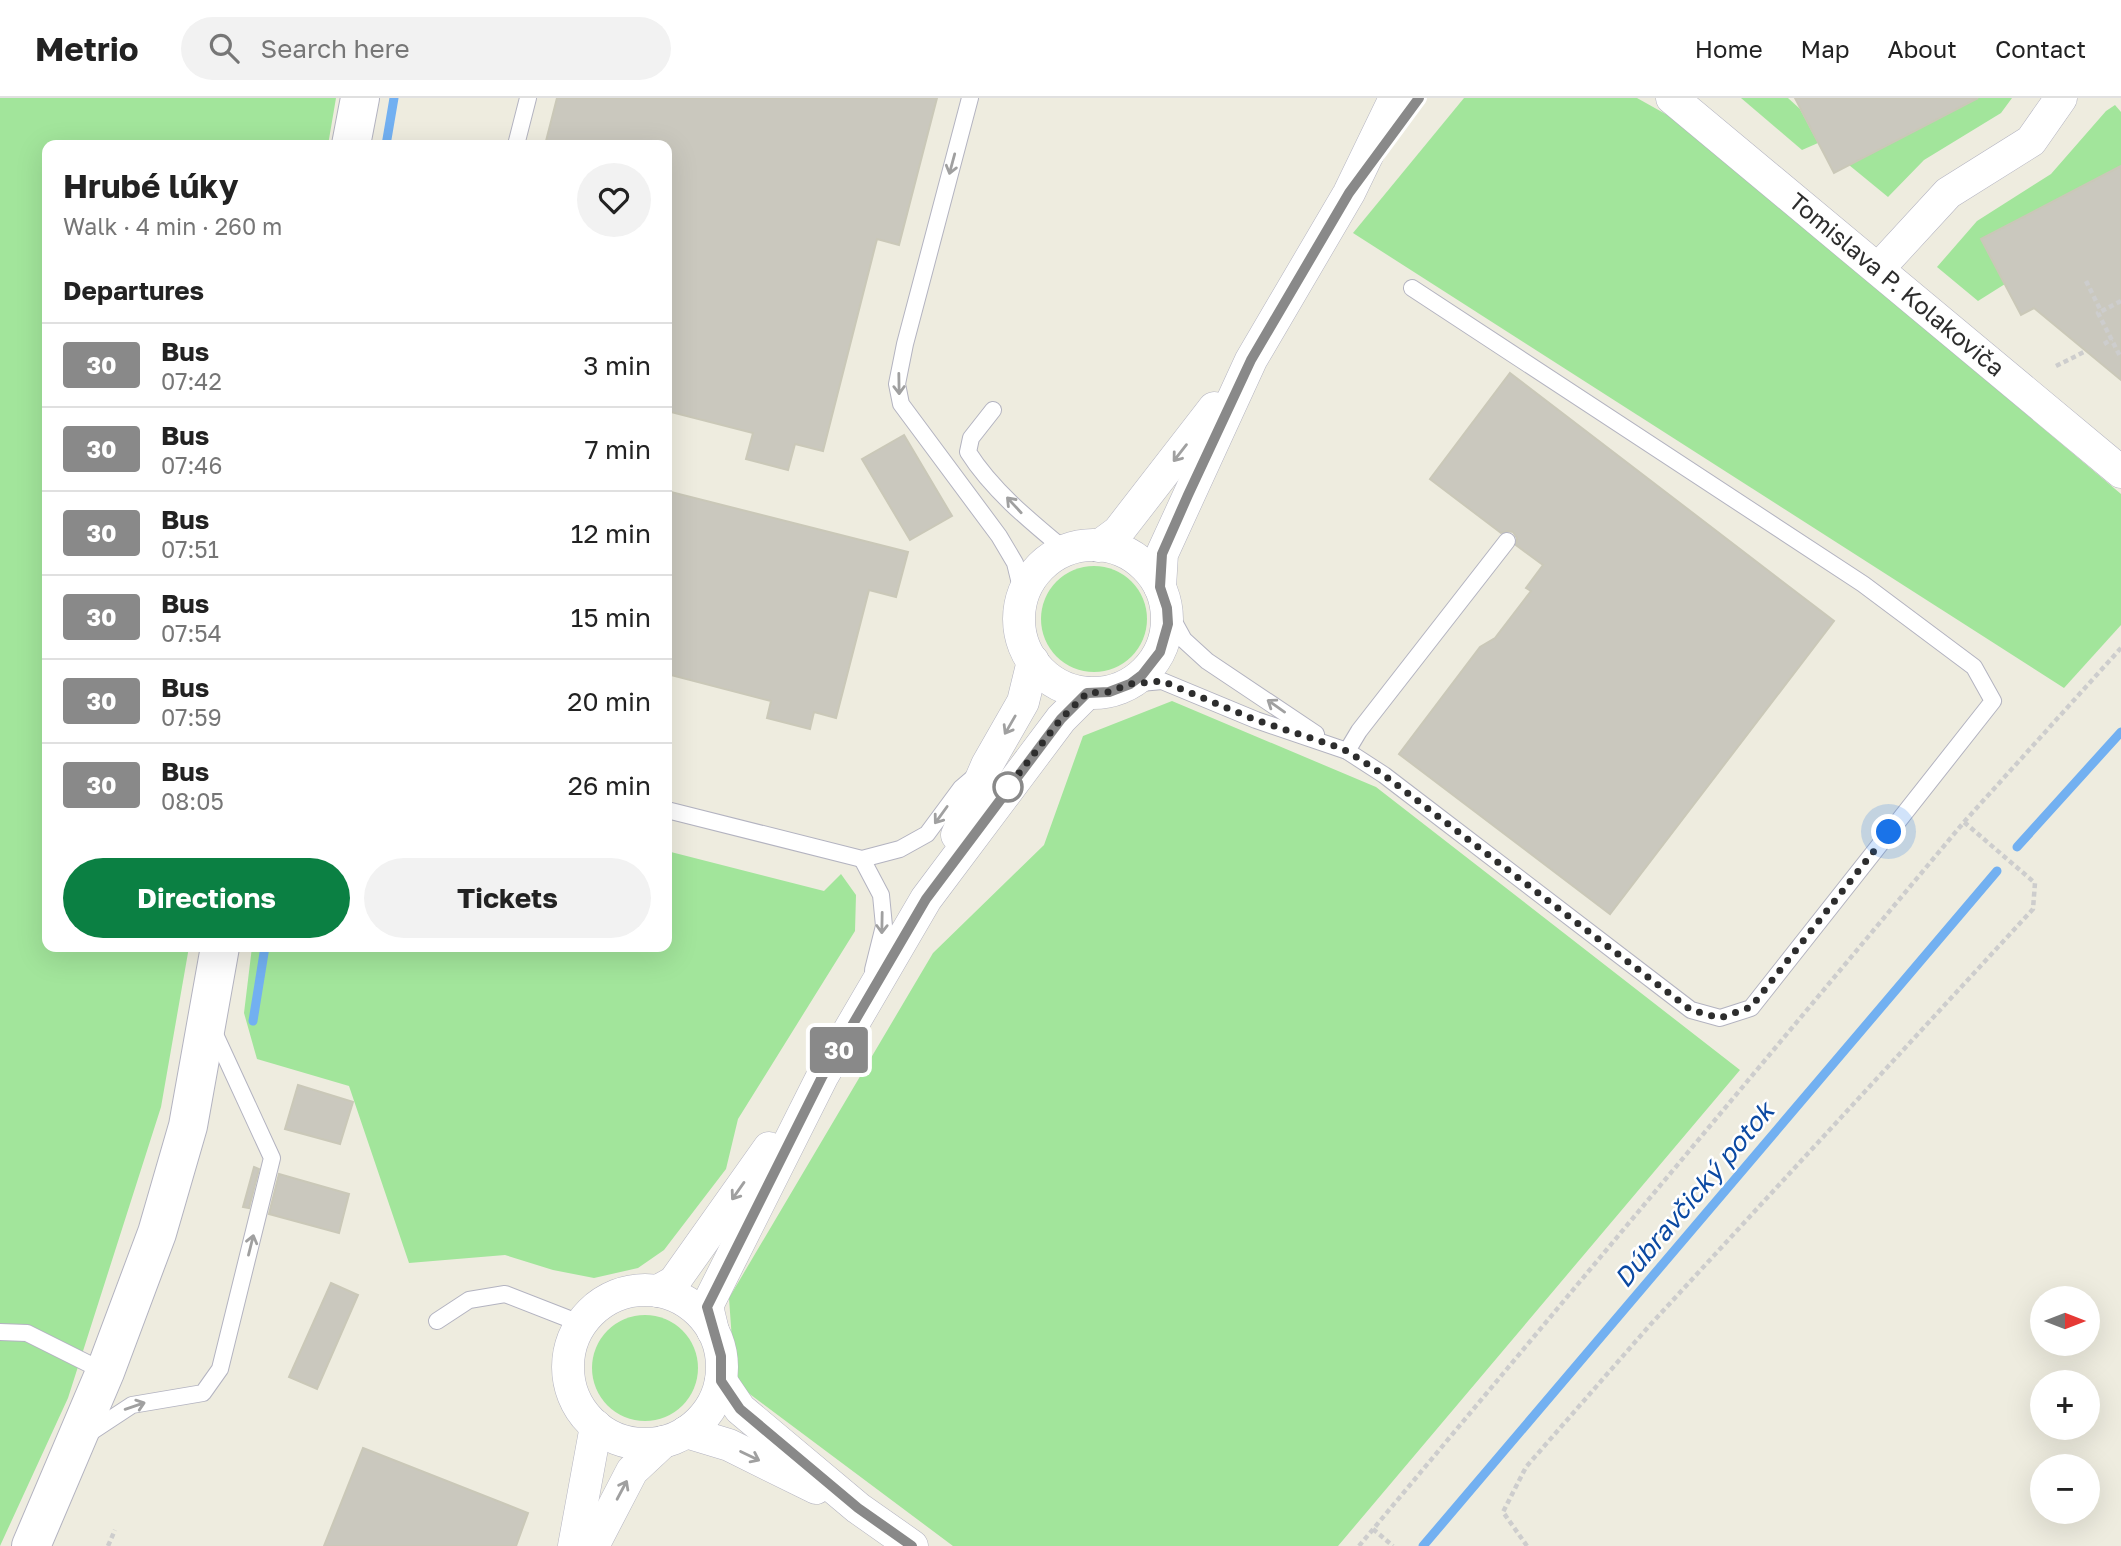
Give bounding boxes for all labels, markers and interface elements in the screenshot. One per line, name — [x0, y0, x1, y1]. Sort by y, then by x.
search box — [181, 17, 671, 80]
text: Metrio — [35, 29, 139, 68]
icon: search — [205, 29, 243, 67]
text: Search here — [261, 33, 410, 64]
text: Home — [1695, 34, 1763, 63]
text: Map — [1801, 34, 1850, 63]
text: About — [1888, 34, 1957, 63]
text: Contact — [1995, 34, 2086, 63]
one-way arrow — [945, 153, 958, 175]
button: heart — [577, 163, 651, 237]
text: Hrubé lúky — [63, 166, 239, 205]
street label: Tomislava P. Kolakoviča — [1784, 186, 2011, 382]
text: Walk · 4 min · 260 m — [63, 212, 282, 240]
text: Departures — [63, 275, 204, 306]
text: Bus — [161, 336, 209, 367]
text: 30 — [86, 350, 117, 379]
text: 3 min — [583, 350, 651, 381]
text: 07:42 — [161, 367, 222, 395]
one-way arrow — [893, 372, 906, 395]
text: Bus — [161, 420, 209, 451]
text: 30 — [86, 434, 117, 463]
text: 7 min — [585, 434, 651, 465]
one-way arrow — [1172, 443, 1187, 462]
text: 07:46 — [161, 451, 222, 479]
one-way arrow — [1005, 497, 1022, 514]
text: Bus — [161, 504, 209, 535]
text: 30 — [86, 518, 117, 547]
text: 12 min — [571, 518, 651, 549]
text: 07:51 — [161, 535, 219, 563]
text: Bus — [161, 588, 209, 619]
text: 30 — [86, 602, 117, 631]
text: 15 min — [571, 602, 651, 633]
text: 07:54 — [161, 619, 222, 647]
text: Bus — [161, 672, 209, 703]
text: 30 — [86, 686, 117, 715]
text: 20 min — [567, 686, 651, 717]
one-way arrow — [1267, 699, 1286, 713]
text: 07:59 — [161, 703, 222, 731]
one-way arrow — [1003, 714, 1017, 734]
text: Bus — [161, 756, 209, 787]
text: 30 — [86, 770, 117, 799]
text: 26 min — [568, 770, 651, 801]
unlabelled marker — [993, 772, 1023, 802]
text: 08:05 — [161, 787, 224, 815]
one-way arrow — [934, 805, 948, 824]
your location — [1871, 814, 1906, 849]
button: Directions — [63, 858, 350, 938]
button: Tickets — [364, 858, 651, 938]
one-way arrow — [876, 911, 889, 934]
line badge: 30 — [808, 1027, 870, 1073]
text: 30 — [824, 1035, 854, 1064]
water label: Dúbravčický potok — [1607, 1094, 1781, 1293]
one-way arrow — [731, 1181, 745, 1200]
one-way arrow — [245, 1234, 258, 1257]
north arrow — [2030, 1286, 2100, 1356]
map controls — [2030, 1286, 2100, 1524]
button: + — [2030, 1370, 2100, 1440]
one-way arrow — [124, 1399, 146, 1412]
one-way arrow — [739, 1449, 760, 1463]
button: − — [2030, 1454, 2100, 1524]
one-way arrow — [616, 1480, 630, 1500]

